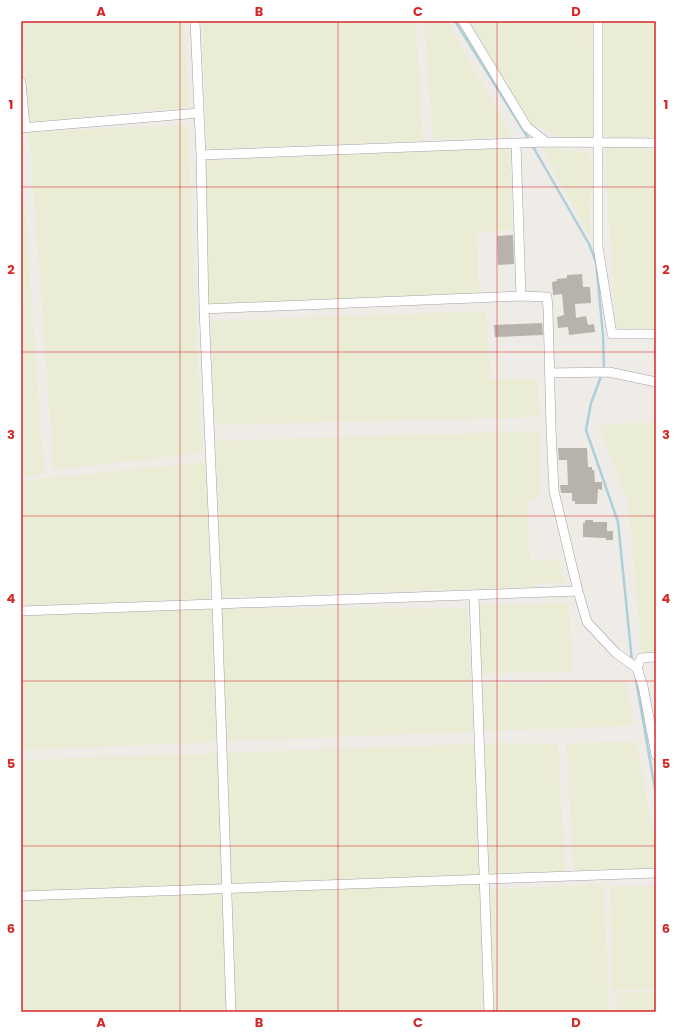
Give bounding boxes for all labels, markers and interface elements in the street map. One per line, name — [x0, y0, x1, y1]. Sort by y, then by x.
text: A — [96, 2, 106, 21]
text: B — [255, 2, 264, 21]
text: C — [413, 2, 423, 21]
text: D — [571, 2, 581, 21]
text: 1 — [9, 95, 13, 114]
text: 1 — [664, 95, 668, 114]
text: 2 — [7, 260, 15, 279]
text: 2 — [662, 260, 670, 279]
text: 3 — [7, 425, 15, 444]
text: 3 — [662, 425, 670, 444]
text: 4 — [7, 589, 16, 608]
text: 4 — [662, 589, 671, 608]
text: 5 — [7, 754, 15, 773]
text: 5 — [662, 754, 670, 773]
text: 6 — [7, 919, 15, 938]
text: 6 — [662, 919, 670, 938]
text: A — [96, 1013, 106, 1032]
text: B — [255, 1013, 264, 1032]
text: C — [413, 1013, 423, 1032]
text: D — [571, 1013, 581, 1032]

